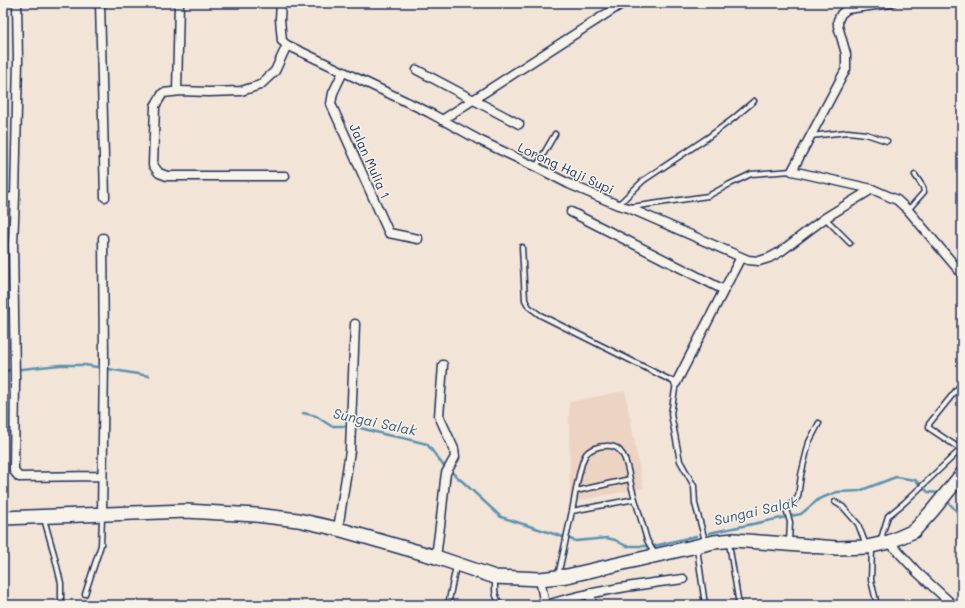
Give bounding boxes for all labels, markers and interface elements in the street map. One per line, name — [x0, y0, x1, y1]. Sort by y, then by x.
street label: Jalan Mulia 1 — [346, 120, 395, 201]
street label: Lorong Haji Supi — [515, 138, 617, 197]
water label: Sungai Salak — [331, 403, 419, 440]
water label: Sungai Salak — [712, 492, 800, 529]

